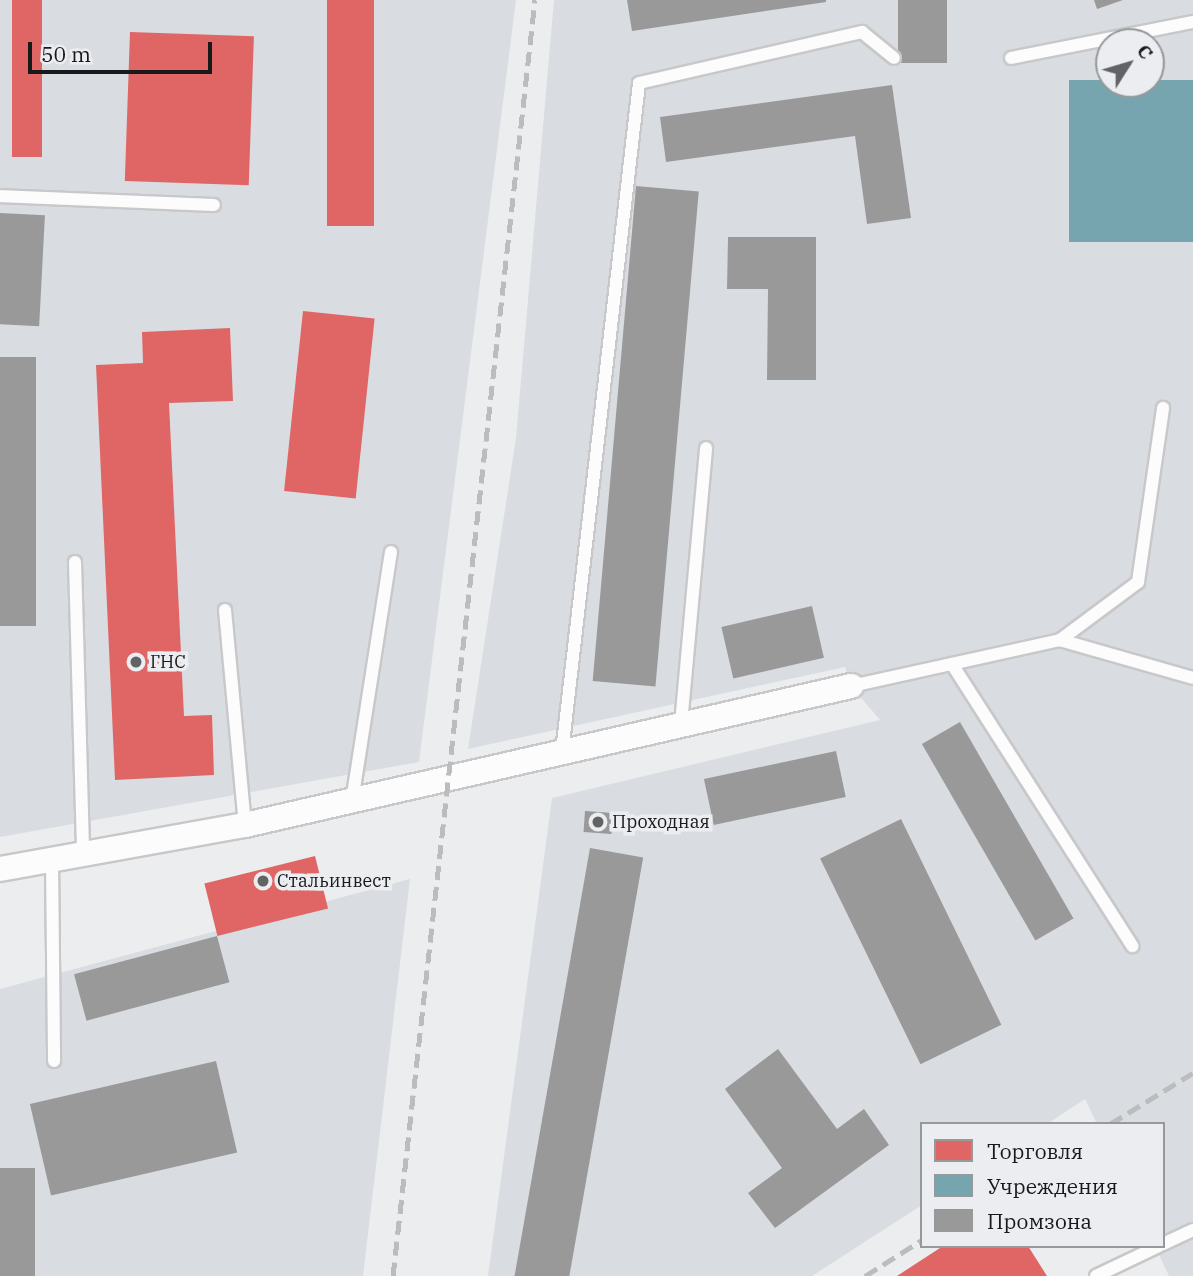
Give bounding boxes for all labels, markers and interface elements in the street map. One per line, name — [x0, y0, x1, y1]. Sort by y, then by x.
scale bar — [32, 28, 215, 72]
north arrow — [1095, 28, 1165, 98]
text: С — [1132, 39, 1159, 64]
text: 50 m — [41, 40, 91, 68]
place label: ГНС — [150, 651, 186, 673]
marker: ГНС — [128, 654, 144, 670]
place label: Проходная — [612, 811, 710, 833]
marker: Проходная — [590, 814, 606, 830]
place label: Стальинвест — [277, 870, 391, 892]
marker: Стальинвест — [255, 873, 271, 889]
legend — [920, 1122, 1165, 1248]
text: Торговля — [987, 1137, 1083, 1165]
text: Учреждения — [987, 1172, 1118, 1200]
text: Промзона — [987, 1207, 1092, 1235]

